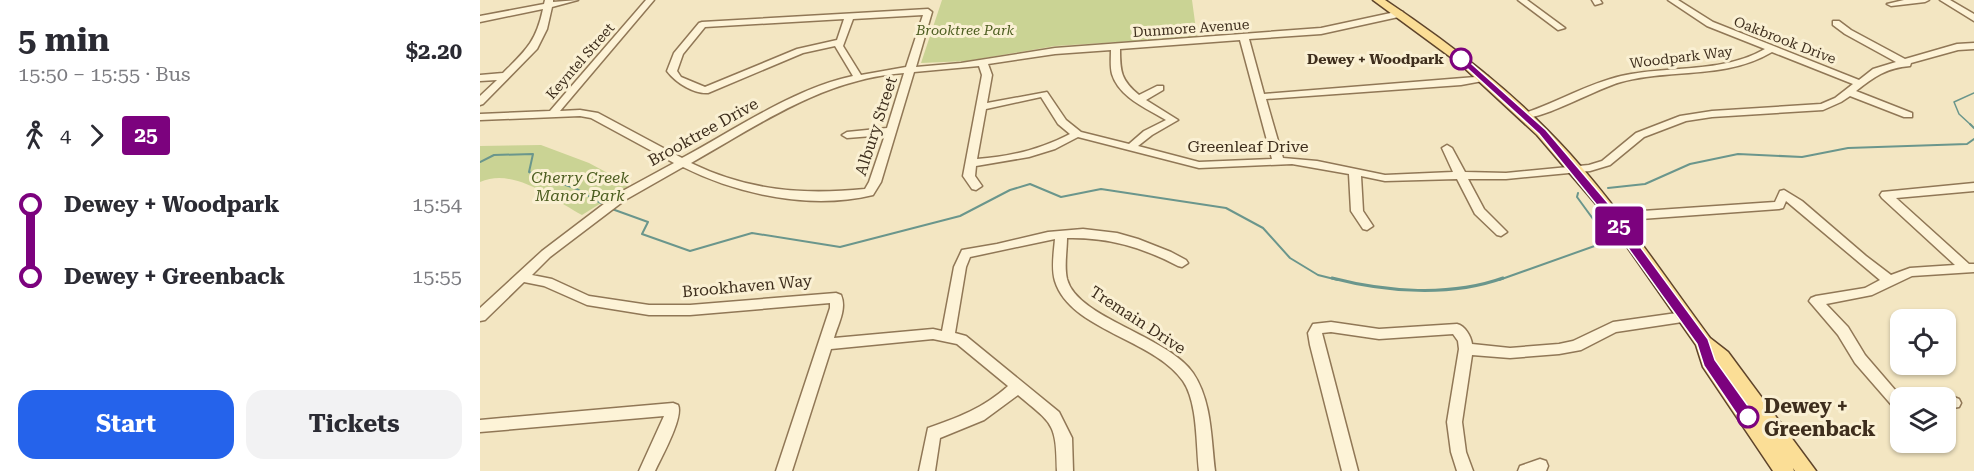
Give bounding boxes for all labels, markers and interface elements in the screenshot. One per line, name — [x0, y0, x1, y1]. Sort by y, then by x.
street label: Oakbrook Drive — [1732, 13, 1839, 67]
street label: Dunmore Avenue — [1132, 16, 1250, 40]
text: 5 min — [18, 20, 110, 59]
street label: Keyntel Street — [543, 20, 617, 102]
park label: Brooktree Park — [915, 22, 1014, 38]
text: $2.20 — [406, 39, 462, 64]
street label: Woodpark Way — [1629, 43, 1734, 71]
marker: Dewey + Woodpark — [1450, 48, 1472, 70]
place label: Dewey + Woodpark — [1307, 51, 1444, 67]
text: 15:50 – 15:55 · Bus — [18, 62, 190, 86]
street label: Albury Street — [851, 74, 901, 178]
street label: Brooktree Drive — [645, 94, 761, 170]
icon: walk — [18, 119, 51, 152]
icon: forward — [80, 119, 113, 152]
text: 4 — [60, 123, 71, 147]
text: 25 — [134, 123, 158, 147]
street label: Greenleaf Drive — [1188, 137, 1309, 156]
park label: Cherry Creek Manor Park — [531, 168, 629, 205]
text: Dewey + Woodpark — [64, 192, 279, 217]
text: 15:54 — [412, 192, 462, 216]
line badge: 25 — [1592, 206, 1646, 246]
text: 25 — [1607, 214, 1631, 238]
text: Dewey + Greenback — [64, 264, 285, 289]
text: 15:55 — [412, 264, 462, 288]
street label: Brookhaven Way — [681, 271, 813, 301]
street label: Tremain Drive — [1087, 282, 1190, 358]
map controls — [1890, 309, 1956, 453]
button: locate — [1890, 309, 1956, 375]
button: layers — [1890, 387, 1956, 453]
button: Start — [18, 390, 234, 459]
button: Tickets — [246, 390, 462, 459]
place label: Dewey + Greenback — [1764, 394, 1876, 441]
marker: Dewey + Greenback — [1737, 406, 1759, 428]

